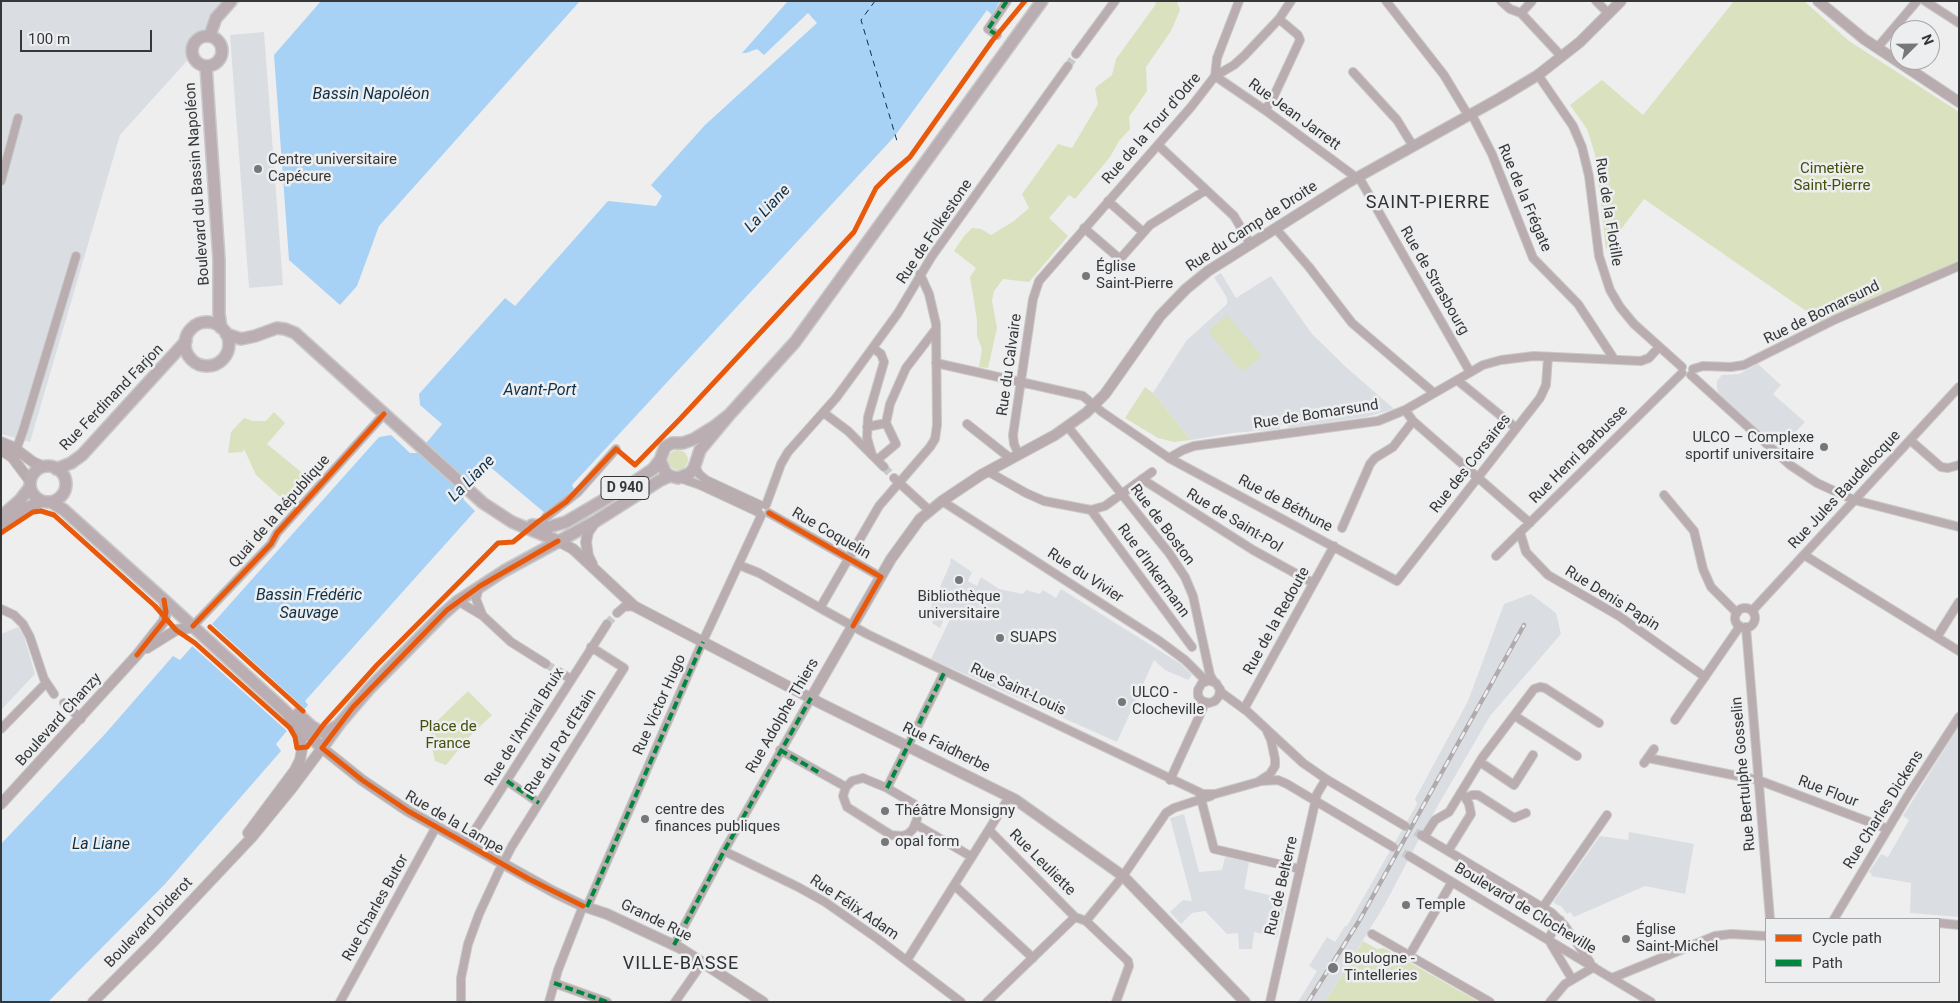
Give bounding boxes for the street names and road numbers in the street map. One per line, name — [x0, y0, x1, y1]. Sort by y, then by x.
street label: Rue de la Tour d'Odre — [1099, 70, 1205, 188]
street label: Rue Jean Jarrett — [1244, 75, 1344, 155]
street label: Boulevard du Bassin Napoléon — [182, 82, 214, 286]
street label: Rue de la Frégate — [1493, 141, 1555, 255]
street label: Rue de la Flotille — [1591, 157, 1625, 267]
street label: Rue de Folkestone — [893, 176, 977, 288]
street label: Rue du Camp de Droite — [1183, 178, 1321, 276]
street label: Rue de Strasbourg — [1396, 223, 1472, 339]
street label: Rue de Bomarsund — [1761, 277, 1883, 349]
street label: Rue du Calvaire — [994, 313, 1026, 417]
street label: Rue Ferdinand Farjon — [57, 341, 167, 455]
street label: Rue de Bomarsund — [1252, 396, 1380, 434]
street label: Rue Henri Barbusse — [1526, 402, 1632, 508]
street label: Rue des Corsaires — [1427, 411, 1515, 517]
street label: Rue Jules Baudelocque — [1785, 427, 1905, 553]
street label: Quai de la République — [226, 452, 334, 572]
street label: Rue de Béthune — [1235, 472, 1335, 536]
road number: D 940 — [601, 476, 649, 499]
street label: Rue de Boston — [1126, 481, 1198, 569]
street label: Rue de Saint-Pol — [1183, 485, 1285, 557]
street label: Rue Coquelin — [788, 504, 874, 564]
street label: Rue d'Inkermann — [1113, 521, 1193, 621]
street label: Rue du Vivier — [1044, 545, 1126, 607]
street label: Rue Denis Papin — [1561, 563, 1663, 635]
street label: Rue de la Redoute — [1240, 564, 1314, 678]
street label: Rue Victor Hugo — [630, 652, 690, 758]
street label: Rue Adolphe Thiers — [743, 655, 823, 777]
street label: Rue Saint-Louis — [967, 660, 1069, 720]
street label: Rue de l'Amiral Bruix — [481, 665, 569, 789]
street label: Boulevard Chanzy — [12, 670, 106, 770]
street label: Rue du Pot d'Etain — [521, 686, 601, 798]
street label: Rue Bertulphe Gosselin — [1728, 696, 1760, 852]
street label: Rue Faidherbe — [899, 719, 993, 777]
street label: Rue Charles Dickens — [1840, 747, 1928, 873]
street label: Rue Flour — [1795, 772, 1861, 812]
street label: Rue de la Lampe — [402, 788, 506, 858]
street label: Rue Leuliette — [1005, 826, 1079, 900]
street label: Rue de Belterre — [1262, 835, 1302, 937]
street label: Rue Charles Butor — [339, 851, 413, 965]
street label: Boulevard de Clocheville — [1451, 859, 1599, 959]
street label: Rue Félix Adam — [806, 872, 902, 944]
street label: Boulevard Diderot — [101, 874, 197, 972]
street label: Grande Rue — [617, 896, 695, 946]

